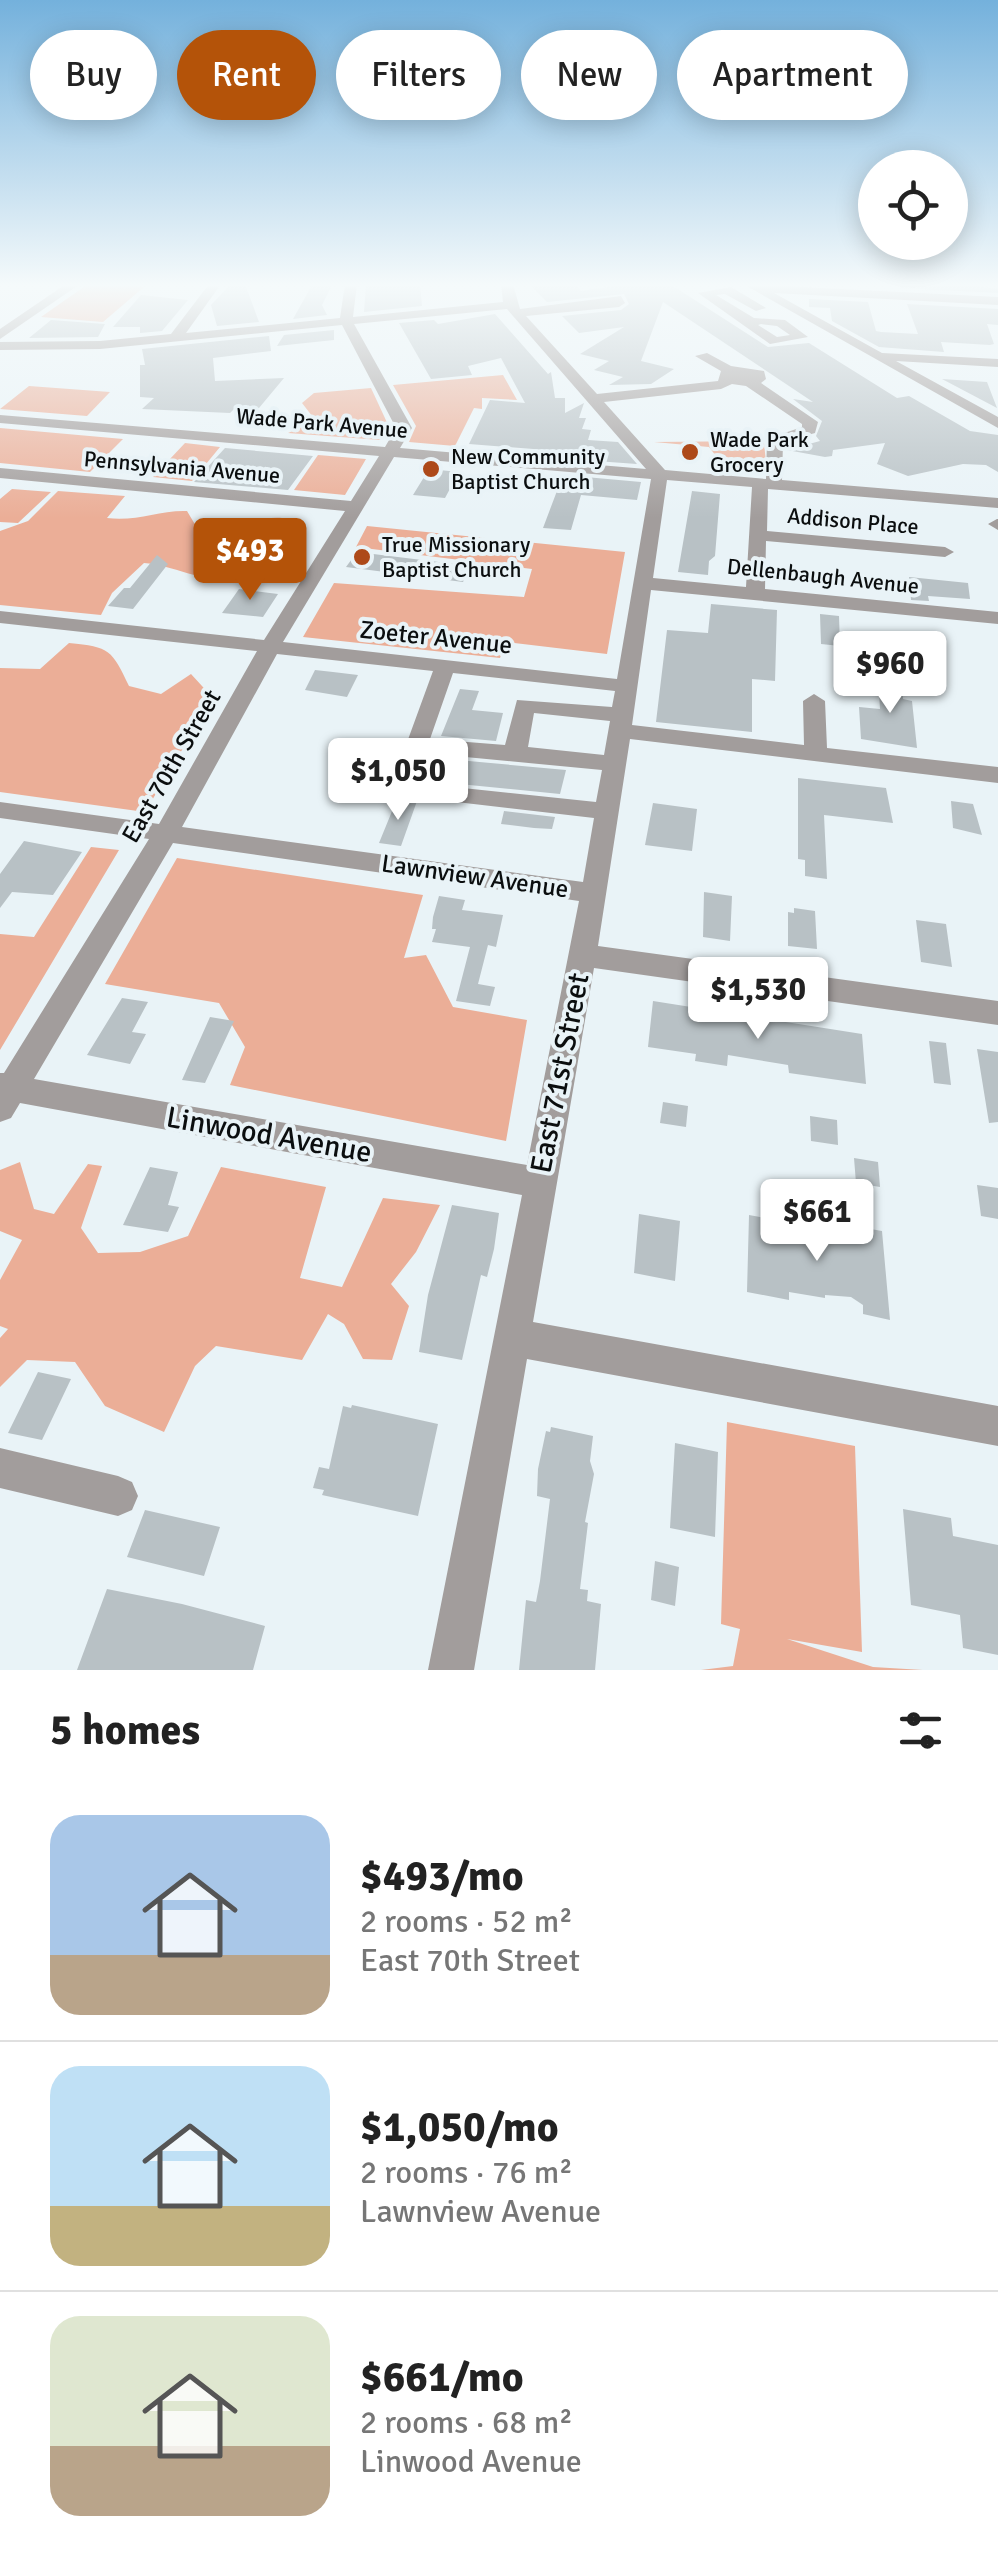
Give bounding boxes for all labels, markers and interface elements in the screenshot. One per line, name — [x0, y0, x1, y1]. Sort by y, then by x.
chip: Buy — [30, 30, 157, 120]
chip: Rent — [177, 30, 316, 120]
chip: Filters — [336, 30, 501, 120]
chip: New — [521, 30, 657, 120]
chip: Apartment — [677, 30, 908, 120]
map controls — [858, 150, 968, 260]
button: locate — [858, 150, 968, 260]
street label: Wade Park Avenue — [235, 402, 409, 444]
place label: Wade Park Grocery — [710, 426, 809, 478]
marker: Wade Park Grocery — [679, 441, 701, 463]
place label: New Community Baptist Church — [451, 443, 606, 495]
street label: Pennsylvania Avenue — [83, 445, 281, 489]
marker: New Community Baptist Church — [420, 458, 442, 480]
street label: Addison Place — [786, 502, 920, 540]
pin: $493 — [191, 518, 309, 603]
text: $493 — [215, 531, 285, 570]
place label: True Missionary Baptist Church — [382, 531, 531, 583]
marker: True Missionary Baptist Church — [351, 546, 373, 568]
street label: Dellenbaugh Avenue — [726, 552, 920, 600]
street label: Zoeter Avenue — [358, 614, 514, 660]
pin: $960 — [831, 631, 949, 716]
text: $960 — [855, 644, 925, 683]
street label: East 70th Street — [115, 684, 228, 848]
pin: $1,050 — [317, 738, 479, 823]
text: $1,050 — [350, 751, 446, 790]
street label: Lawnview Avenue — [380, 848, 570, 904]
pin: $1,530 — [677, 957, 839, 1042]
street label: East 71st Street — [522, 970, 598, 1176]
text: $1,530 — [710, 970, 806, 1009]
street label: Linwood Avenue — [163, 1099, 375, 1171]
pin: $661 — [758, 1179, 876, 1264]
text: $661 — [782, 1192, 852, 1231]
icon: filters — [893, 1703, 948, 1758]
text: 5 homes — [50, 1705, 200, 1756]
text: $493/mo — [360, 1851, 524, 1902]
icon: home — [130, 1855, 250, 1975]
text: 2 rooms · 52 m² — [360, 1902, 573, 1941]
text: East 70th Street — [360, 1941, 580, 1980]
text: $1,050/mo — [360, 2102, 559, 2153]
icon: home — [130, 2106, 250, 2226]
text: 2 rooms · 76 m² — [360, 2153, 573, 2192]
text: Lawnview Avenue — [360, 2192, 601, 2231]
text: $661/mo — [360, 2352, 524, 2403]
icon: home — [130, 2356, 250, 2476]
text: 2 rooms · 68 m² — [360, 2403, 573, 2442]
text: Linwood Avenue — [360, 2442, 582, 2481]

